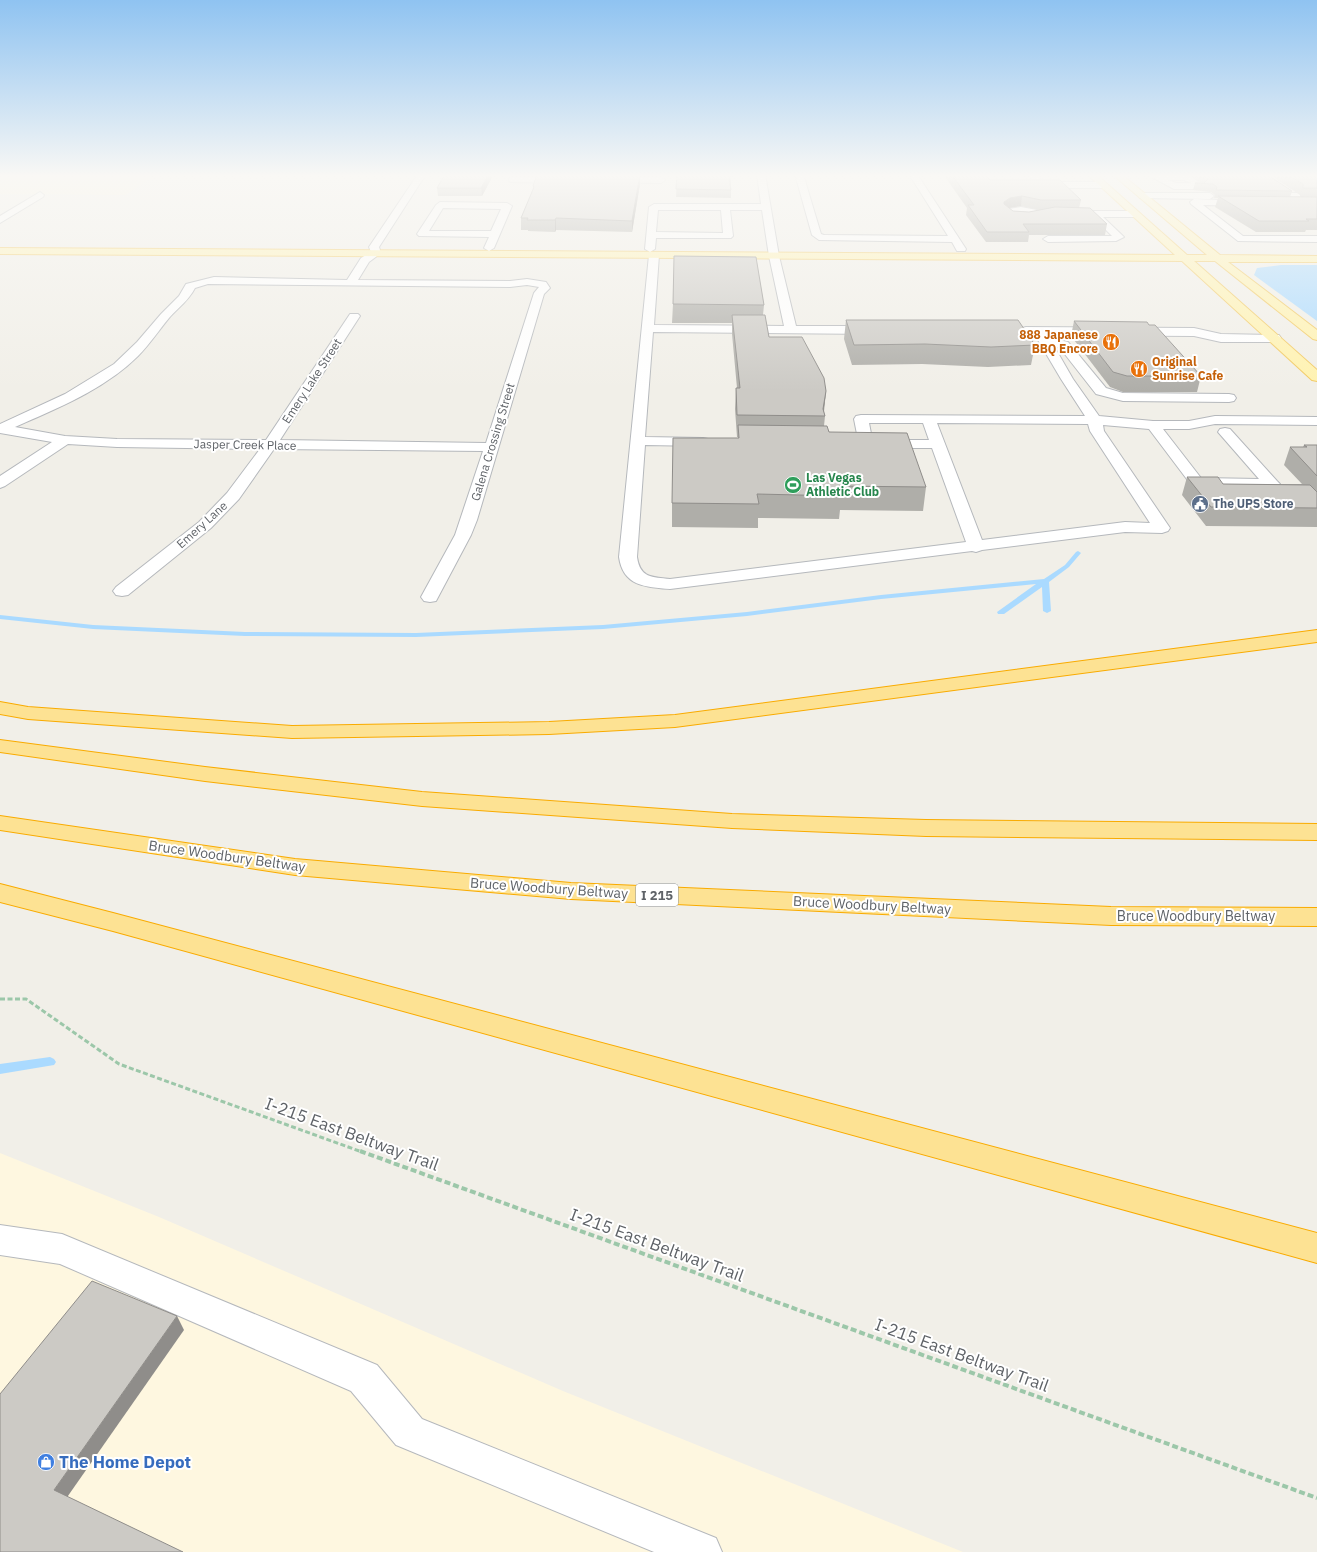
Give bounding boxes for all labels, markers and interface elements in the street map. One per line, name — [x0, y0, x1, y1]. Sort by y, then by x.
place label: 888 Japanese BBQ Encore — [1019, 327, 1098, 356]
restaurant icon: 888 Japanese BBQ Encore — [1101, 332, 1121, 352]
street label: Emery Lake Street — [279, 335, 345, 426]
place label: Original Sunrise Cafe — [1152, 354, 1224, 383]
restaurant icon: Original Sunrise Cafe — [1129, 359, 1149, 379]
street label: Galena Crossing Street — [467, 381, 518, 503]
street label: Jasper Creek Place — [193, 436, 297, 453]
place label: Las Vegas Athletic Club — [806, 470, 879, 499]
sports icon: Las Vegas Athletic Club — [783, 475, 803, 495]
public building icon: The UPS Store — [1190, 494, 1210, 514]
place label: The UPS Store — [1213, 496, 1294, 511]
street label: Emery Lane — [173, 498, 230, 551]
street label: Bruce Woodbury Beltway — [147, 836, 307, 876]
street label: Bruce Woodbury Beltway — [469, 873, 629, 903]
road number: I 215 — [636, 884, 678, 906]
street label: Bruce Woodbury Beltway — [792, 892, 952, 918]
street label: Bruce Woodbury Beltway — [1117, 907, 1275, 925]
street label: I-215 East Beltway Trail — [262, 1092, 442, 1176]
street label: I-215 East Beltway Trail — [567, 1203, 747, 1287]
street label: I-215 East Beltway Trail — [872, 1313, 1052, 1397]
place label: The Home Depot — [59, 1451, 191, 1473]
shop icon: The Home Depot — [36, 1452, 56, 1472]

